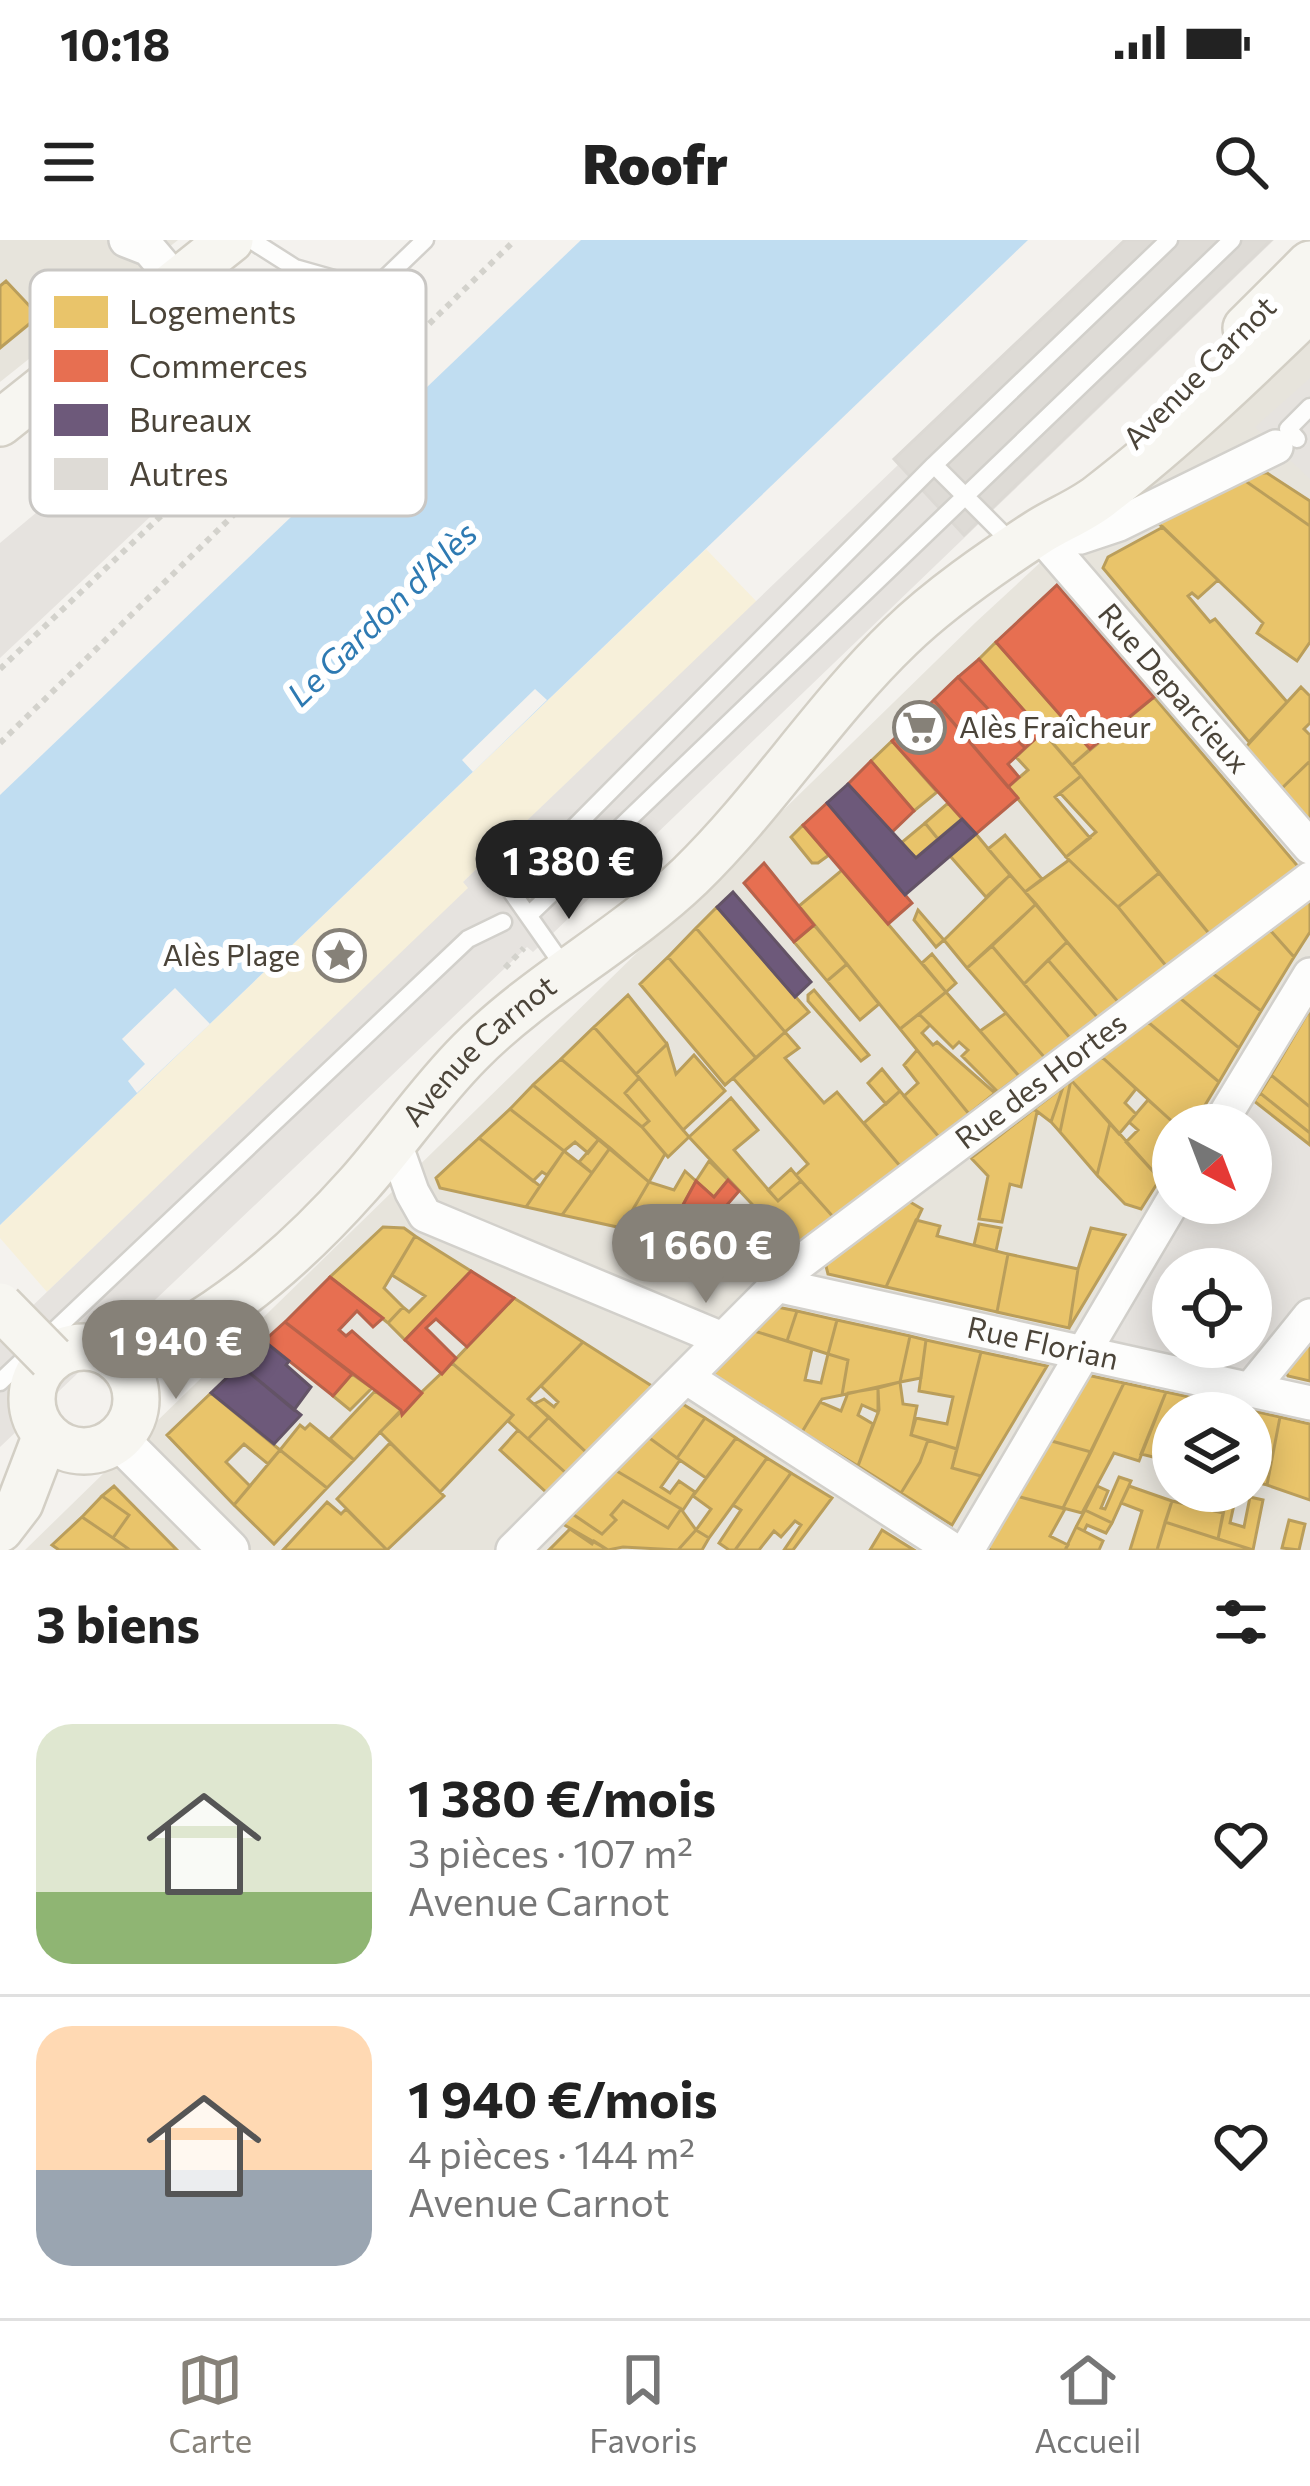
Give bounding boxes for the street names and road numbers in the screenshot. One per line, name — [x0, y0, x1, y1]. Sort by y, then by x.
street label: Avenue Carnot — [1114, 287, 1282, 455]
street label: Rue Deparcieux — [1092, 595, 1259, 779]
street label: Avenue Carnot — [393, 966, 562, 1133]
street label: Rue des Hortes — [947, 1003, 1133, 1156]
street label: Rue Florian — [964, 1307, 1122, 1376]

